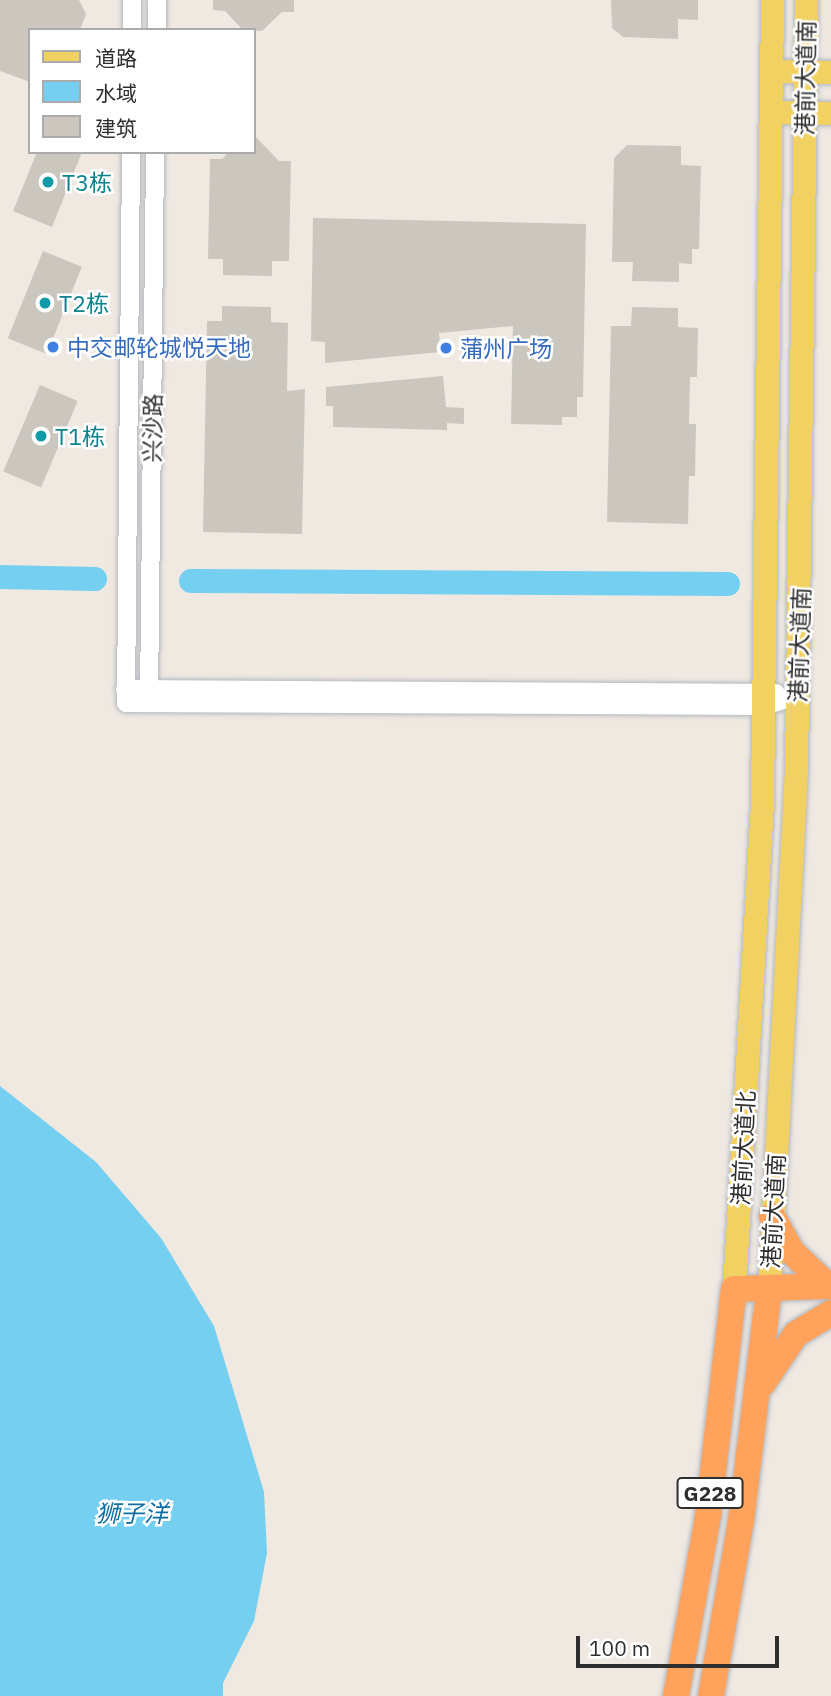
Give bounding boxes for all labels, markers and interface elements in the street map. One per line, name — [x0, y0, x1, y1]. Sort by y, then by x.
street label: 港前大道南 — [790, 20, 820, 136]
legend — [28, 28, 256, 154]
text: 道路 — [95, 44, 137, 72]
text: 水域 — [95, 79, 137, 107]
text: 建筑 — [95, 114, 137, 142]
place label: T3栋 — [62, 168, 112, 196]
marker: T3栋 — [40, 174, 56, 190]
place label: T2栋 — [59, 289, 109, 317]
marker: T2栋 — [37, 295, 53, 311]
place label: 中交邮轮城悦天地 — [67, 333, 251, 361]
place label: 蒲州广场 — [460, 334, 552, 362]
marker: 中交邮轮城悦天地 — [45, 339, 61, 355]
marker: 蒲州广场 — [438, 340, 454, 356]
street label: 兴沙路 — [138, 393, 166, 463]
place label: T1栋 — [55, 422, 105, 450]
marker: T1栋 — [33, 428, 49, 444]
street label: 港前大道南 — [783, 587, 815, 703]
street label: 港前大道北 — [726, 1090, 760, 1206]
street label: 港前大道南 — [756, 1153, 790, 1269]
road number: G228 — [675, 1476, 745, 1510]
water label: 狮子洋 — [96, 1500, 168, 1528]
scale bar — [579, 1622, 782, 1666]
text: 100 m — [589, 1634, 650, 1662]

